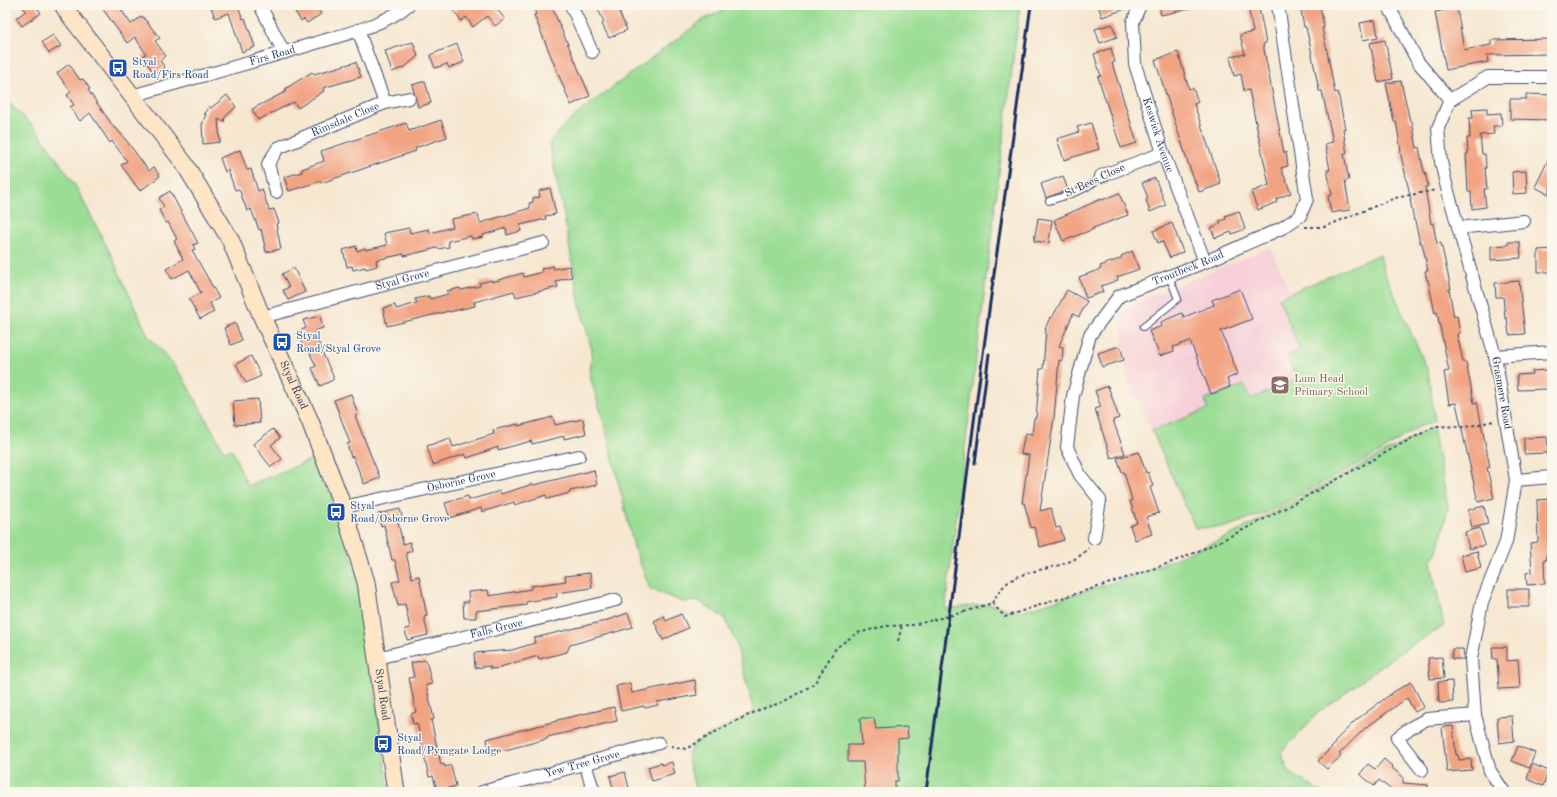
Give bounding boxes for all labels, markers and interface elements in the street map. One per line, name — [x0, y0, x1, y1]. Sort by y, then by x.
street label: Firs Road — [248, 44, 297, 68]
bus stop icon: Styal Road/Firs Road — [107, 57, 129, 79]
place label: Styal Road/Firs Road — [132, 57, 209, 81]
street label: Keswick Avenue — [1140, 96, 1175, 174]
street label: Rimsdale Close — [310, 101, 381, 139]
street label: St Bees Close — [1063, 162, 1127, 200]
street label: Troutbeck Road — [1151, 249, 1226, 288]
street label: Styal Grove — [374, 268, 430, 292]
bus stop icon: Styal Road/Styal Grove — [271, 331, 293, 353]
place label: Styal Road/Styal Grove — [296, 331, 381, 355]
street label: Grasmere Road — [1489, 356, 1513, 430]
street label: Styal Road — [277, 359, 309, 411]
school or university icon: Lum Head Primary School — [1269, 374, 1291, 396]
place label: Lum Head Primary School — [1294, 374, 1368, 398]
street label: Osborne Grove — [426, 469, 497, 494]
bus stop icon: Styal Road/Osborne Grove — [325, 501, 347, 523]
place label: Styal Road/Osborne Grove — [350, 501, 449, 525]
street label: Falls Grove — [469, 617, 524, 641]
street label: Styal Road — [373, 668, 391, 721]
bus stop icon: Styal Road/Pymgate Lodge — [372, 733, 394, 755]
place label: Styal Road/Pymgate Lodge — [397, 733, 501, 757]
street label: Yew Tree Grove — [544, 749, 621, 780]

